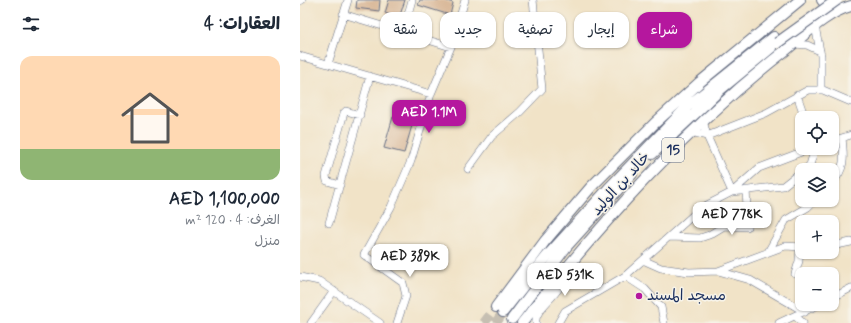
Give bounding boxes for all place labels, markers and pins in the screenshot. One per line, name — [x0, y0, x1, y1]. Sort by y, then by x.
pin: AED 1.1M — [388, 100, 470, 134]
pin: AED 778K — [691, 202, 773, 236]
pin: AED 389K — [369, 244, 451, 278]
pin: AED 531K — [524, 263, 606, 297]
place label: مسجد المسند — [647, 286, 726, 306]
marker: مسجد المسند — [634, 291, 644, 301]

